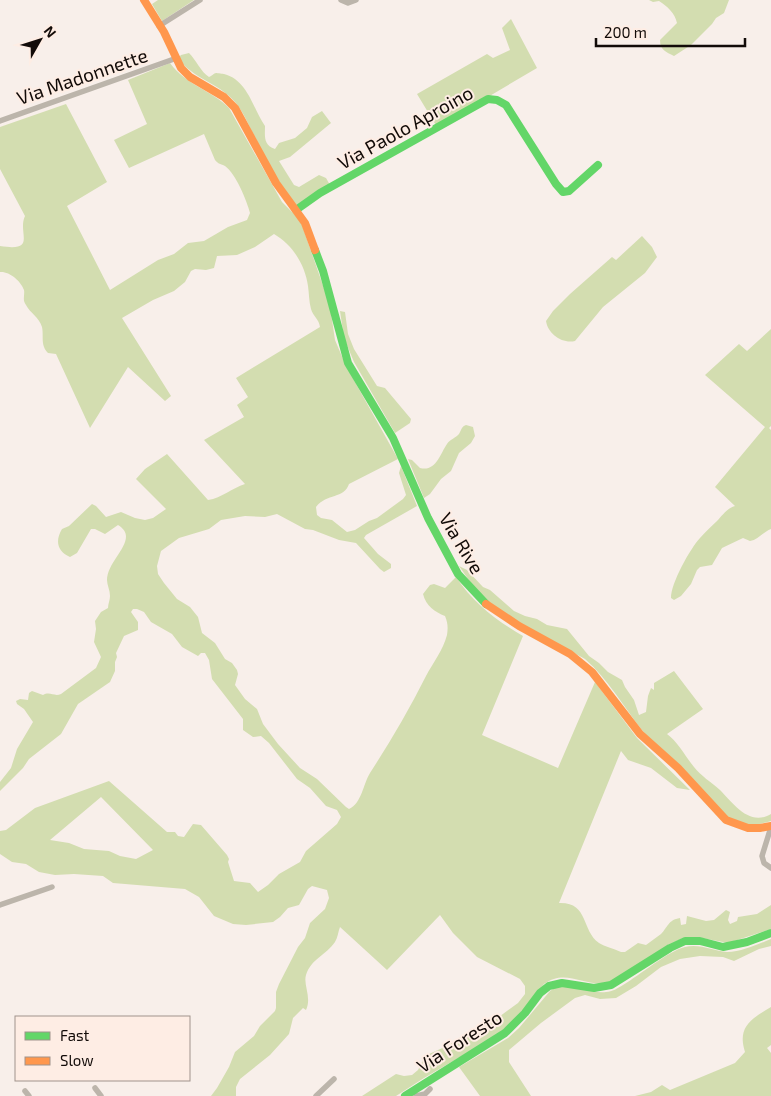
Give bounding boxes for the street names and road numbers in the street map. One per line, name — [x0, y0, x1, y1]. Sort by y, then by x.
street label: Via Madonnette — [14, 43, 150, 109]
street label: Via Paolo Aproino — [333, 80, 477, 174]
street label: Via Rive — [435, 508, 489, 578]
street label: Via Foresto — [412, 1005, 506, 1077]

